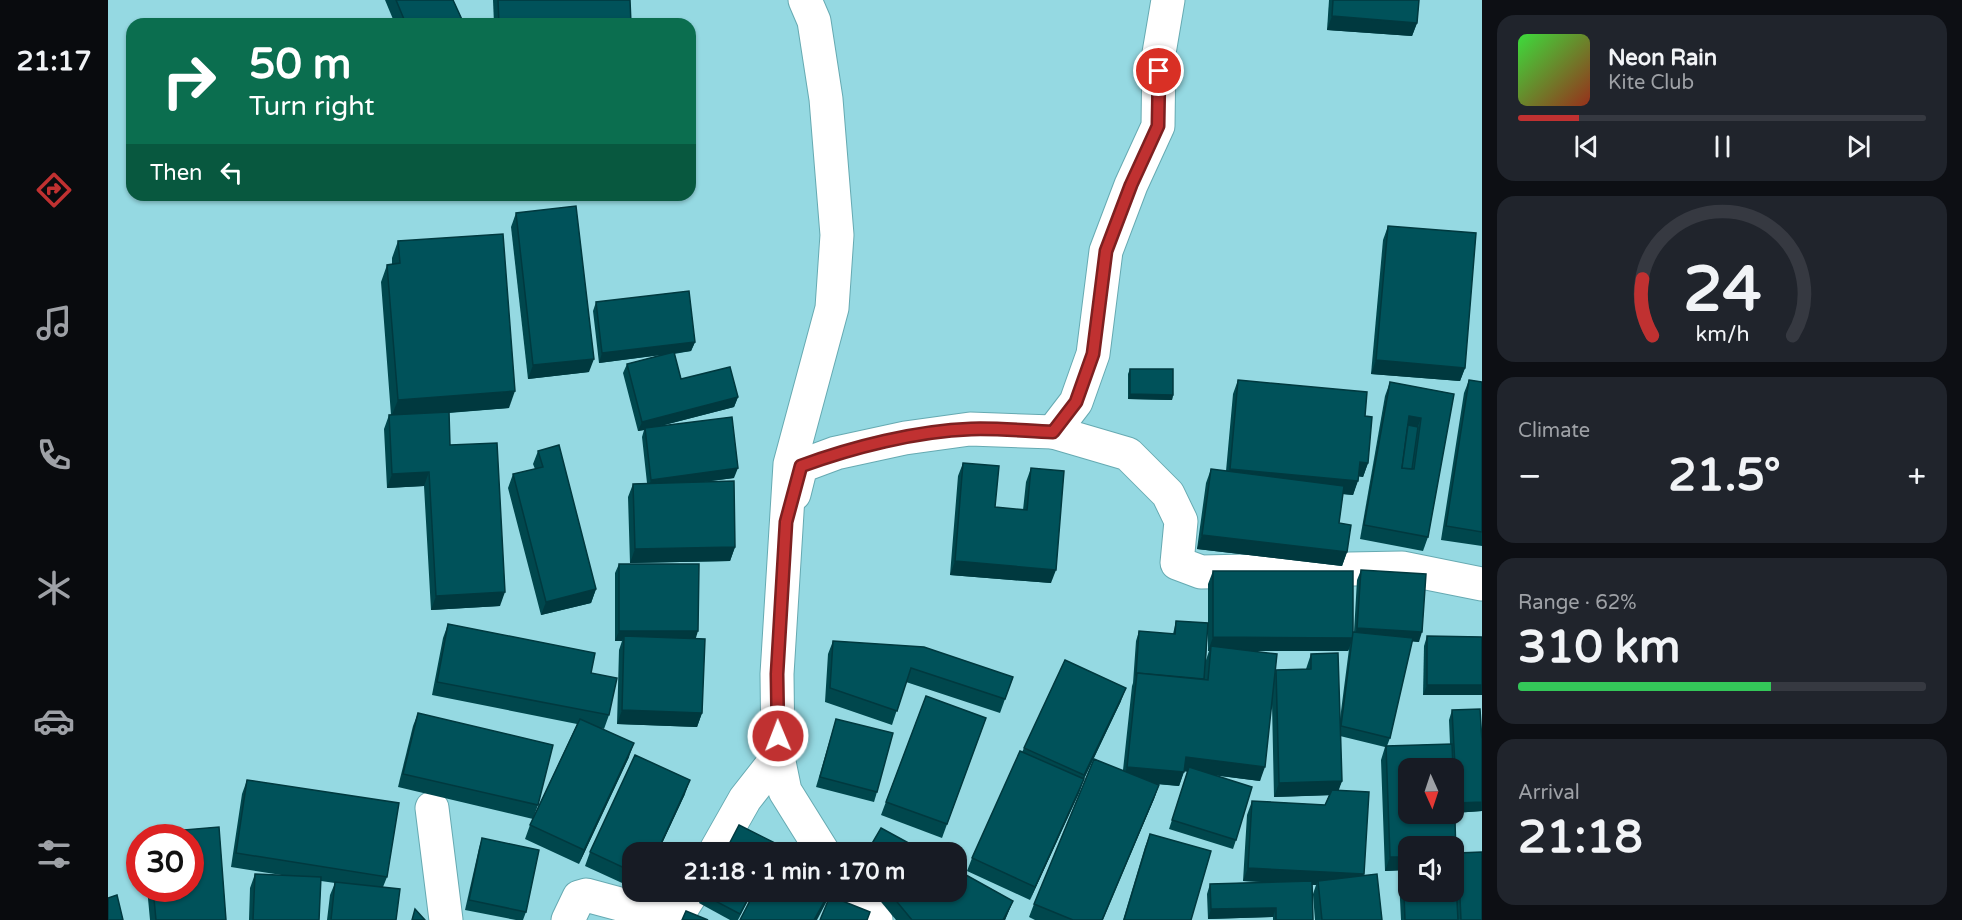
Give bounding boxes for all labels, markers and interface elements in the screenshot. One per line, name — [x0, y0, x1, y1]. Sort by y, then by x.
text: 50 m — [249, 39, 351, 90]
icon: right — [150, 42, 228, 120]
text: 21:17 — [17, 45, 91, 78]
pin — [1133, 45, 1184, 96]
text: Neon Rain — [1608, 45, 1717, 71]
icon: arrive — [1142, 54, 1175, 87]
text: Kite Club — [1608, 71, 1694, 95]
text: Turn right — [249, 90, 375, 123]
icon: previous — [1570, 130, 1603, 163]
icon: pause — [1706, 130, 1739, 163]
icon: next — [1842, 130, 1875, 163]
icon: left — [215, 156, 248, 189]
text: Then — [150, 160, 203, 186]
icon: directions — [33, 169, 75, 211]
text: 24 — [1683, 253, 1761, 328]
icon: music — [33, 302, 75, 344]
text: km/h — [1695, 321, 1749, 347]
text: Climate — [1518, 419, 1590, 443]
icon: phone — [33, 434, 75, 476]
text: 21.5° — [1668, 449, 1781, 503]
text: − — [1518, 457, 1542, 496]
text: + — [1907, 457, 1926, 496]
icon: climate — [33, 567, 75, 609]
text: Range · 62% — [1518, 591, 1637, 615]
text: 310 km — [1518, 621, 1680, 675]
icon: car — [33, 700, 75, 742]
position arrow — [746, 704, 810, 768]
north arrow — [1398, 758, 1464, 824]
map controls — [1398, 758, 1464, 902]
text: Arrival — [1518, 781, 1580, 805]
text: 21:18 — [1518, 811, 1643, 865]
speed limit sign: 30 — [126, 824, 204, 902]
icon: filters — [33, 833, 75, 875]
button: sound — [1398, 836, 1464, 902]
text: 21:18 · 1 min · 170 m — [684, 859, 905, 885]

